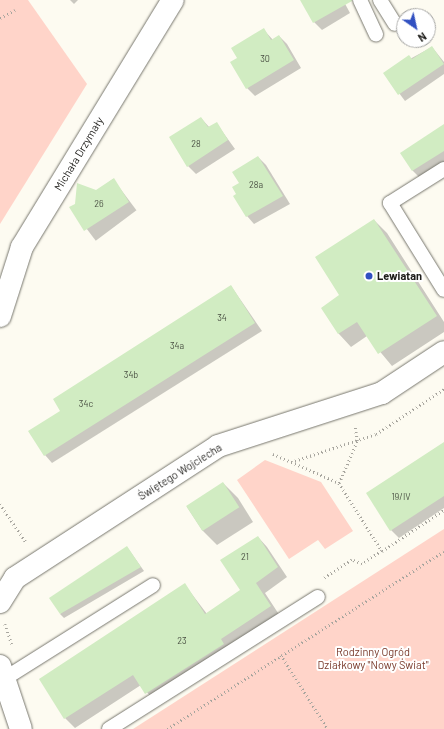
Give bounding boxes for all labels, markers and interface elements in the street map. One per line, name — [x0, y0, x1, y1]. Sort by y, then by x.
north arrow — [396, 8, 436, 48]
text: N — [416, 30, 429, 45]
house number: 30 — [260, 54, 270, 64]
street label: Michała Drzymały — [52, 115, 106, 193]
house number: 28 — [191, 139, 201, 149]
house number: 28a — [249, 180, 263, 190]
house number: 26 — [94, 199, 104, 209]
place label: Lewiatan — [377, 269, 422, 283]
marker: Lewiatan — [364, 271, 374, 281]
house number: 34 — [217, 313, 227, 323]
house number: 34a — [170, 341, 184, 351]
house number: 34b — [124, 370, 138, 380]
house number: 34c — [79, 399, 93, 409]
street label: Świętego Wojciecha — [136, 441, 224, 503]
house number: 19/IV — [391, 492, 411, 502]
house number: 21 — [241, 552, 249, 562]
house number: 23 — [177, 636, 187, 646]
park label: Rodzinny Ogród Działkowy "Nowy Świat" — [317, 646, 429, 672]

